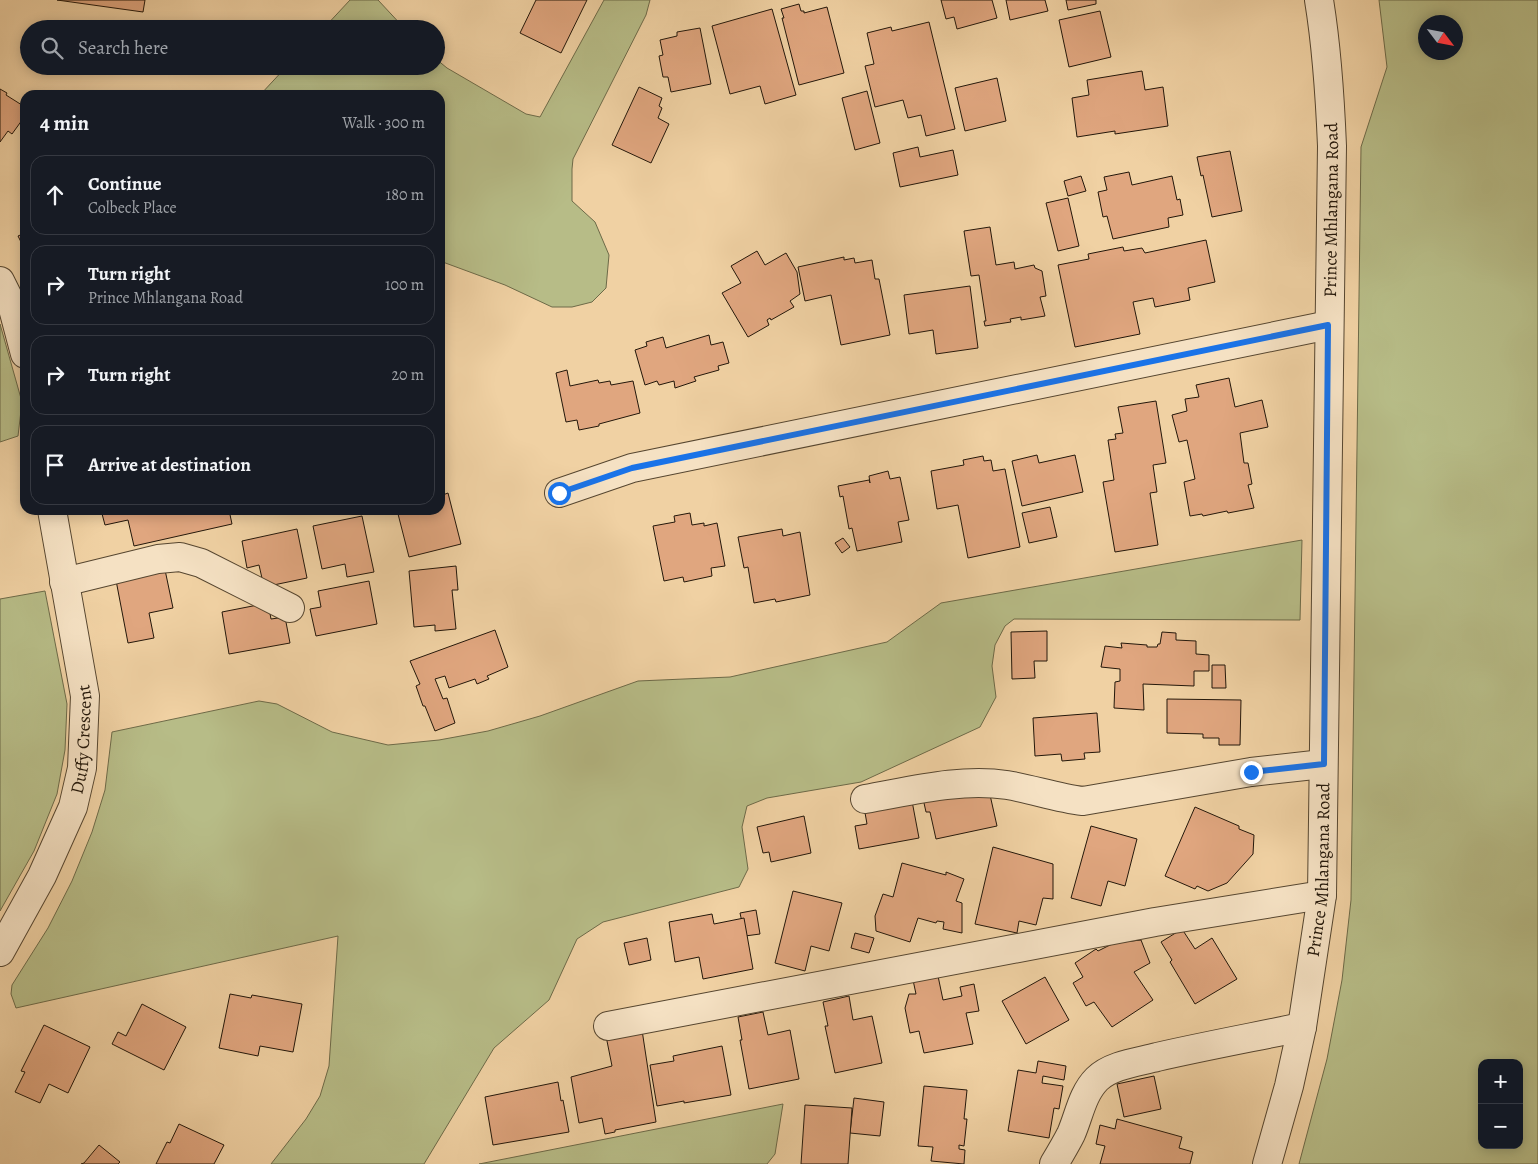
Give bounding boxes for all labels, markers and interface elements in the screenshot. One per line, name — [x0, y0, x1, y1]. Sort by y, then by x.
north arrow — [1418, 15, 1463, 60]
search box — [20, 20, 445, 75]
icon: search — [38, 34, 66, 62]
text: Search here — [78, 35, 168, 61]
text: 4 min — [40, 109, 89, 137]
text: Walk · 300 m — [342, 112, 425, 134]
street label: Prince Mhlangana Road — [1318, 122, 1344, 298]
text: Continue — [88, 171, 162, 197]
icon: ahead — [41, 181, 69, 209]
text: 180 m — [386, 184, 424, 206]
text: Colbeck Place — [88, 197, 177, 219]
text: Turn right — [88, 261, 170, 287]
icon: right — [41, 271, 69, 299]
text: 100 m — [385, 274, 424, 296]
text: Prince Mhlangana Road — [88, 287, 243, 309]
icon: right — [41, 361, 69, 389]
text: Turn right — [88, 362, 170, 388]
text: 20 m — [391, 364, 424, 386]
icon: arrive — [41, 451, 69, 479]
text: Arrive at destination — [88, 452, 251, 478]
route start — [548, 482, 571, 505]
street label: Duffy Crescent — [64, 683, 98, 796]
route end — [1240, 761, 1263, 784]
street label: Prince Mhlangana Road — [1301, 782, 1336, 958]
map controls — [1478, 1059, 1523, 1149]
button: + — [1478, 1059, 1523, 1104]
button: − — [1478, 1104, 1523, 1149]

